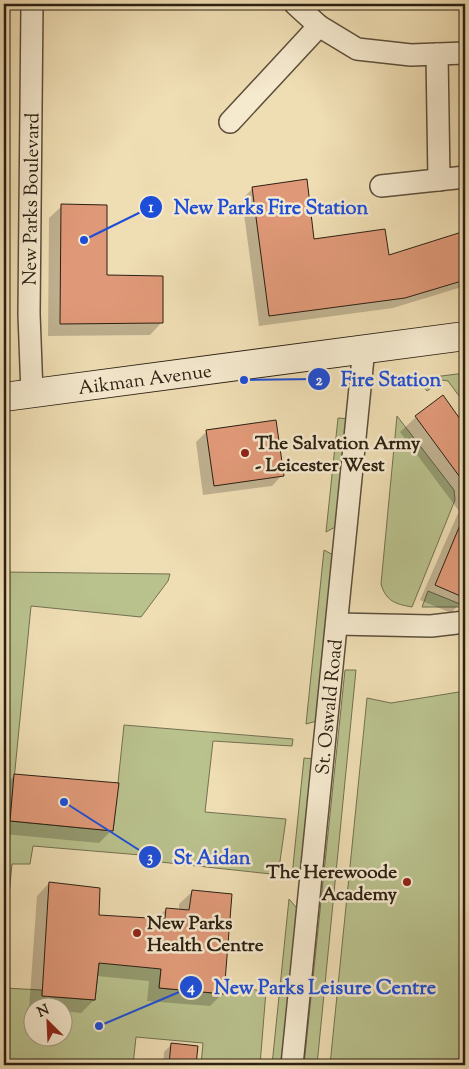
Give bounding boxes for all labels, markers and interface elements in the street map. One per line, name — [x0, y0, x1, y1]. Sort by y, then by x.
street label: New Parks Boulevard — [17, 112, 48, 286]
callout: New Parks Fire Station — [138, 190, 378, 225]
text: New Parks Fire Station — [174, 195, 369, 224]
text: 1 — [148, 198, 154, 219]
street label: Aikman Avenue — [77, 359, 214, 403]
callout: Fire Station — [306, 362, 452, 397]
text: Fire Station — [341, 367, 441, 396]
text: 2 — [315, 371, 323, 392]
place label: The Salvation Army - Leicester West — [255, 431, 421, 480]
marker: The Salvation Army - Leicester West — [239, 447, 251, 459]
street label: St. Oswald Road — [310, 638, 351, 776]
callout: St Aidan — [138, 839, 260, 874]
text: St Aidan — [173, 845, 251, 874]
text: 3 — [147, 848, 153, 869]
place label: The Herewoode Academy — [266, 860, 398, 909]
marker: The Herewoode Academy — [401, 876, 413, 888]
place label: New Parks Health Centre — [147, 911, 264, 960]
marker: New Parks Health Centre — [131, 927, 143, 939]
callout: New Parks Leisure Centre — [179, 969, 446, 1004]
text: New Parks Leisure Centre — [214, 975, 436, 1004]
text: 4 — [186, 978, 195, 999]
north arrow — [22, 996, 72, 1046]
text: N — [34, 1001, 53, 1023]

